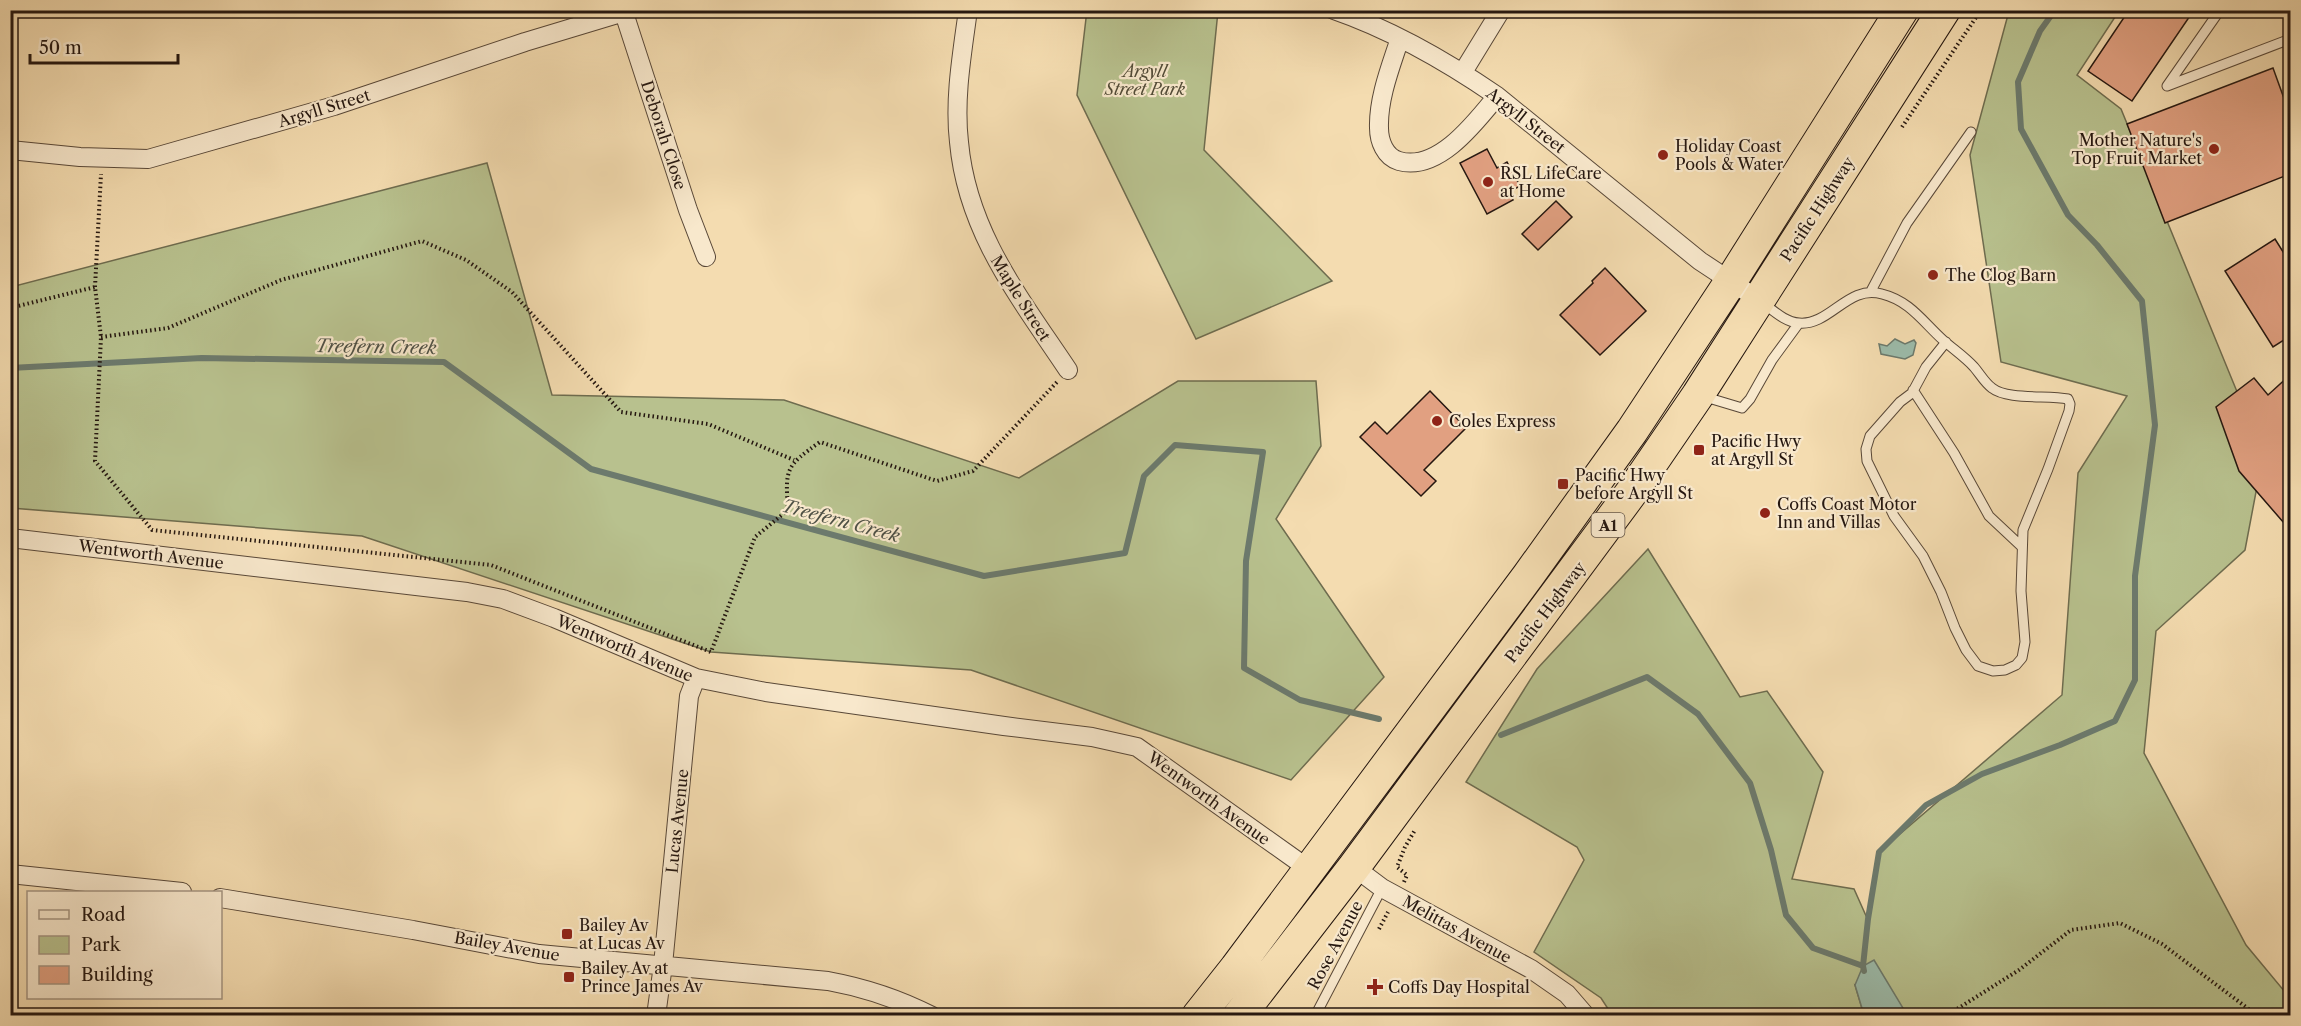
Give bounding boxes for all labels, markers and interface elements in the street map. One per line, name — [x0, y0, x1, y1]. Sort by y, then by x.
scale bar — [30, 27, 178, 65]
text: 50 m — [39, 37, 82, 59]
park label: Argyll Street Park — [1104, 61, 1186, 99]
street label: Deborah Close — [637, 78, 691, 192]
street label: Argyll Street — [1482, 82, 1570, 157]
street label: Argyll Street — [275, 84, 373, 132]
place label: Mother Nature's Top Fruit Market — [2071, 130, 2202, 168]
place label: Holiday Coast Pools & Water — [1675, 136, 1783, 174]
marker: Mother Nature's Top Fruit Market — [2207, 142, 2221, 156]
marker: Holiday Coast Pools & Water — [1656, 148, 1670, 162]
street label: Pacific Highway — [1776, 152, 1859, 265]
place label: RSL LifeCare at Home — [1500, 163, 1602, 201]
marker: RSL LifeCare at Home — [1481, 175, 1495, 189]
street label: Maple Street — [987, 251, 1056, 345]
place label: The Clog Barn — [1945, 265, 2056, 285]
marker: The Clog Barn — [1926, 268, 1940, 282]
water label: Treefern Creek — [315, 335, 437, 359]
place label: Coles Express — [1449, 411, 1556, 431]
marker: Coles Express — [1430, 414, 1444, 428]
place label: Pacific Hwy at Argyll St — [1711, 431, 1802, 469]
marker: Pacific Hwy at Argyll St — [1692, 443, 1706, 457]
place label: Pacific Hwy before Argyll St — [1575, 465, 1693, 503]
marker: Pacific Hwy before Argyll St — [1556, 477, 1570, 491]
place label: Coffs Coast Motor Inn and Villas — [1777, 494, 1917, 532]
water label: Treefern Creek — [780, 495, 903, 547]
marker: Coffs Coast Motor Inn and Villas — [1758, 506, 1772, 520]
road number: A1 — [1592, 513, 1624, 537]
street label: Wentworth Avenue — [76, 535, 225, 573]
street label: Pacific Highway — [1501, 557, 1590, 666]
street label: Wentworth Avenue — [553, 610, 696, 686]
street label: Wentworth Avenue — [1143, 746, 1274, 849]
street label: Lucas Avenue — [662, 768, 692, 874]
legend — [27, 891, 222, 999]
street label: Melittas Avenue — [1399, 891, 1515, 967]
street label: Rose Avenue — [1303, 897, 1367, 993]
text: Road — [81, 904, 126, 926]
place label: Bailey Av at Lucas Av — [579, 915, 665, 953]
street label: Bailey Avenue — [453, 927, 561, 965]
marker: Bailey Av at Lucas Av — [560, 927, 574, 941]
text: Park — [81, 934, 122, 956]
place label: Bailey Av at Prince James Av — [581, 958, 703, 996]
text: Building — [81, 964, 153, 986]
marker: Bailey Av at Prince James Av — [562, 970, 576, 984]
place label: Coffs Day Hospital — [1388, 977, 1530, 997]
marker: Coffs Day Hospital — [1366, 978, 1384, 996]

